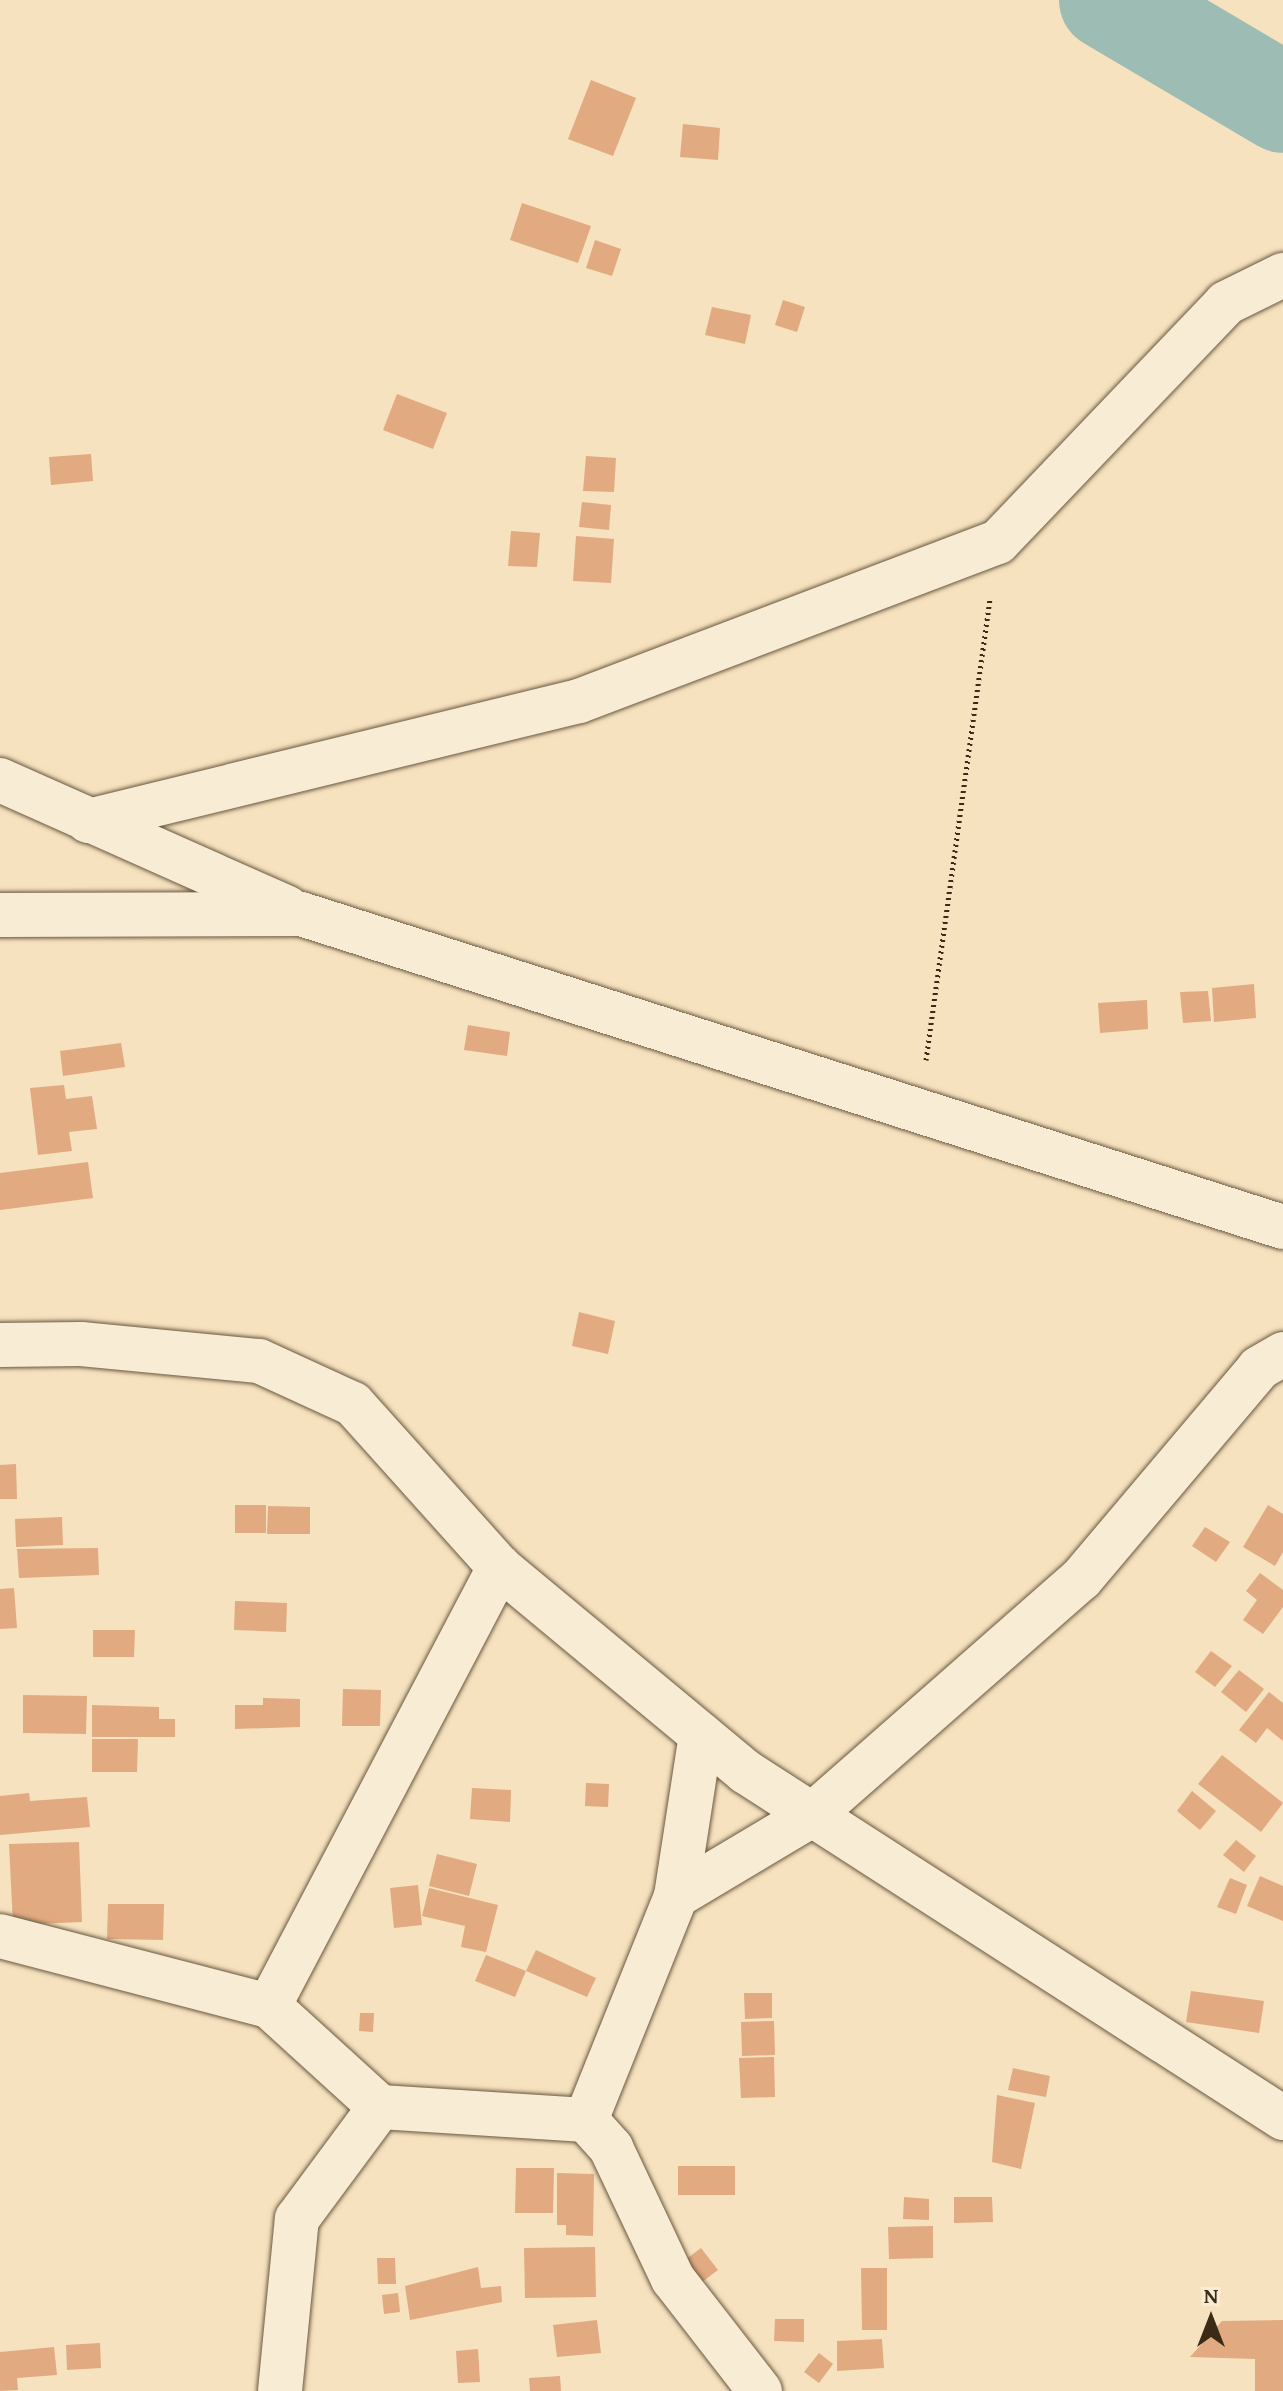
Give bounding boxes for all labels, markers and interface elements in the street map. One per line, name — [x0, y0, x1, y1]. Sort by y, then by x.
north arrow — [1171, 2279, 1251, 2359]
text: N — [1204, 2279, 1218, 2311]

